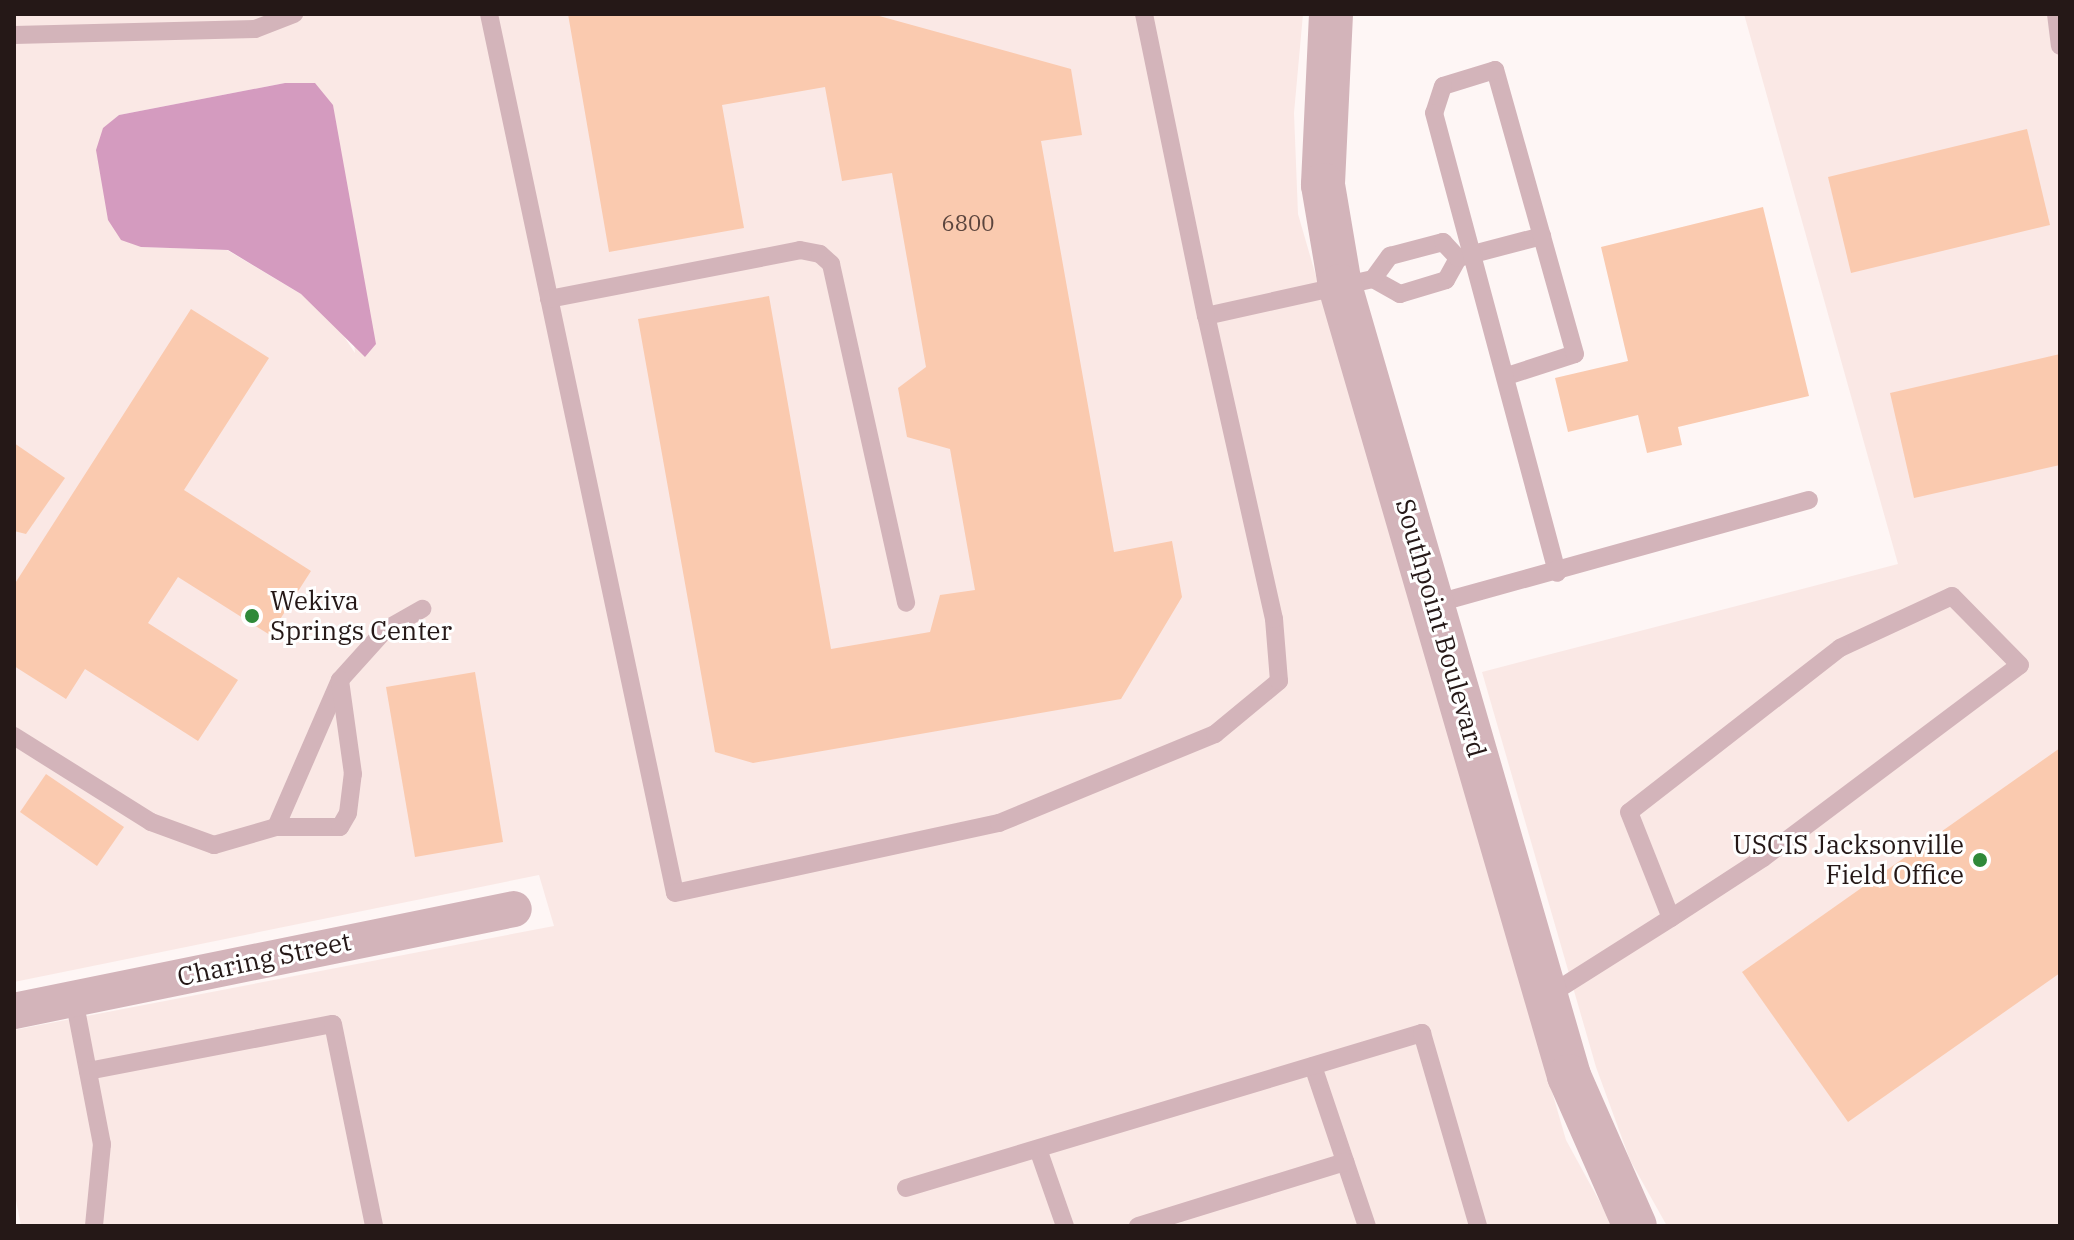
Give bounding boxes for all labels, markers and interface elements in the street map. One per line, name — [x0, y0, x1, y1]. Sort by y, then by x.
house number: 6800 — [942, 210, 994, 236]
street label: Southpoint Boulevard — [1389, 495, 1493, 761]
place label: Wekiva Springs Center — [270, 585, 452, 646]
marker: Wekiva Springs Center — [241, 605, 263, 627]
place label: USCIS Jacksonville Field Office — [1733, 829, 1964, 890]
marker: USCIS Jacksonville Field Office — [1971, 851, 1989, 869]
street label: Charing Street — [174, 925, 354, 993]

